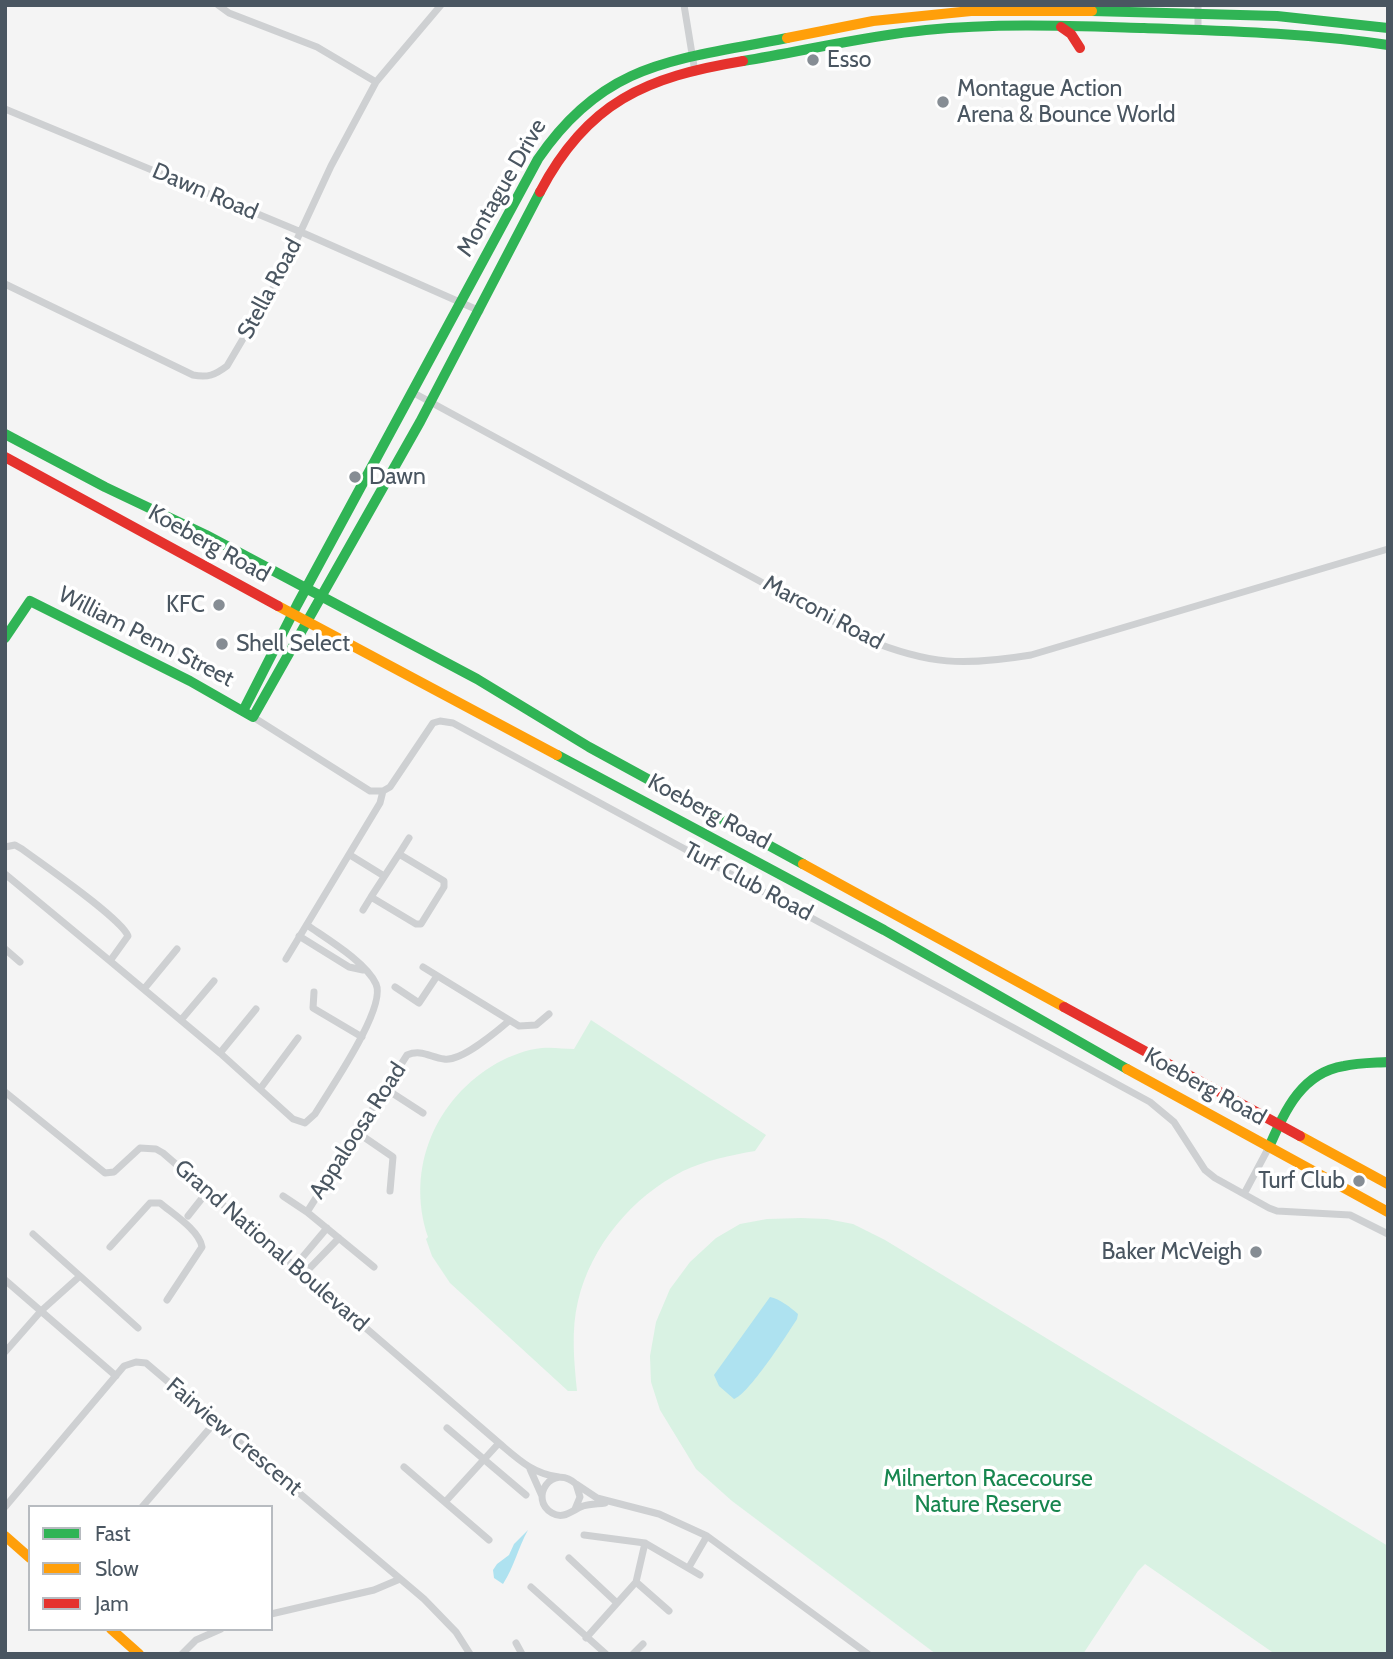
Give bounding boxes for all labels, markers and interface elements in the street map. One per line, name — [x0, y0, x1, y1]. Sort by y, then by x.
place label: Esso — [827, 46, 871, 74]
marker: Esso — [805, 52, 821, 68]
place label: Montague Action Arena & Bounce World — [957, 75, 1176, 129]
marker: Montague Action Arena & Bounce World — [935, 94, 951, 110]
street label: Montague Drive — [451, 114, 553, 262]
street label: Dawn Road — [148, 157, 262, 227]
street label: Stella Road — [232, 234, 308, 344]
place label: Dawn — [369, 463, 426, 491]
marker: Dawn — [347, 469, 363, 485]
street label: Koeberg Road — [143, 499, 275, 589]
street label: Marconi Road — [758, 570, 888, 656]
street label: William Penn Street — [54, 581, 238, 693]
place label: KFC — [166, 591, 205, 619]
marker: KFC — [211, 597, 227, 613]
place label: Shell Select — [236, 630, 350, 658]
marker: Shell Select — [214, 636, 230, 652]
street label: Koeberg Road — [643, 768, 775, 856]
street label: Turf Club Road — [679, 837, 817, 927]
street label: Koeberg Road — [1139, 1042, 1271, 1132]
street label: Appaloosa Road — [304, 1058, 412, 1204]
street label: Grand National Boulevard — [168, 1154, 374, 1338]
place label: Turf Club — [1258, 1167, 1345, 1195]
marker: Turf Club — [1351, 1173, 1367, 1189]
place label: Baker McVeigh — [1102, 1238, 1242, 1266]
marker: Baker McVeigh — [1248, 1244, 1264, 1260]
street label: Fairview Crescent — [161, 1372, 307, 1502]
park label: Milnerton Racecourse Nature Reserve — [883, 1465, 1093, 1519]
legend — [28, 1505, 273, 1631]
text: Fast — [95, 1521, 131, 1546]
text: Slow — [95, 1556, 139, 1581]
text: Jam — [95, 1591, 129, 1616]

